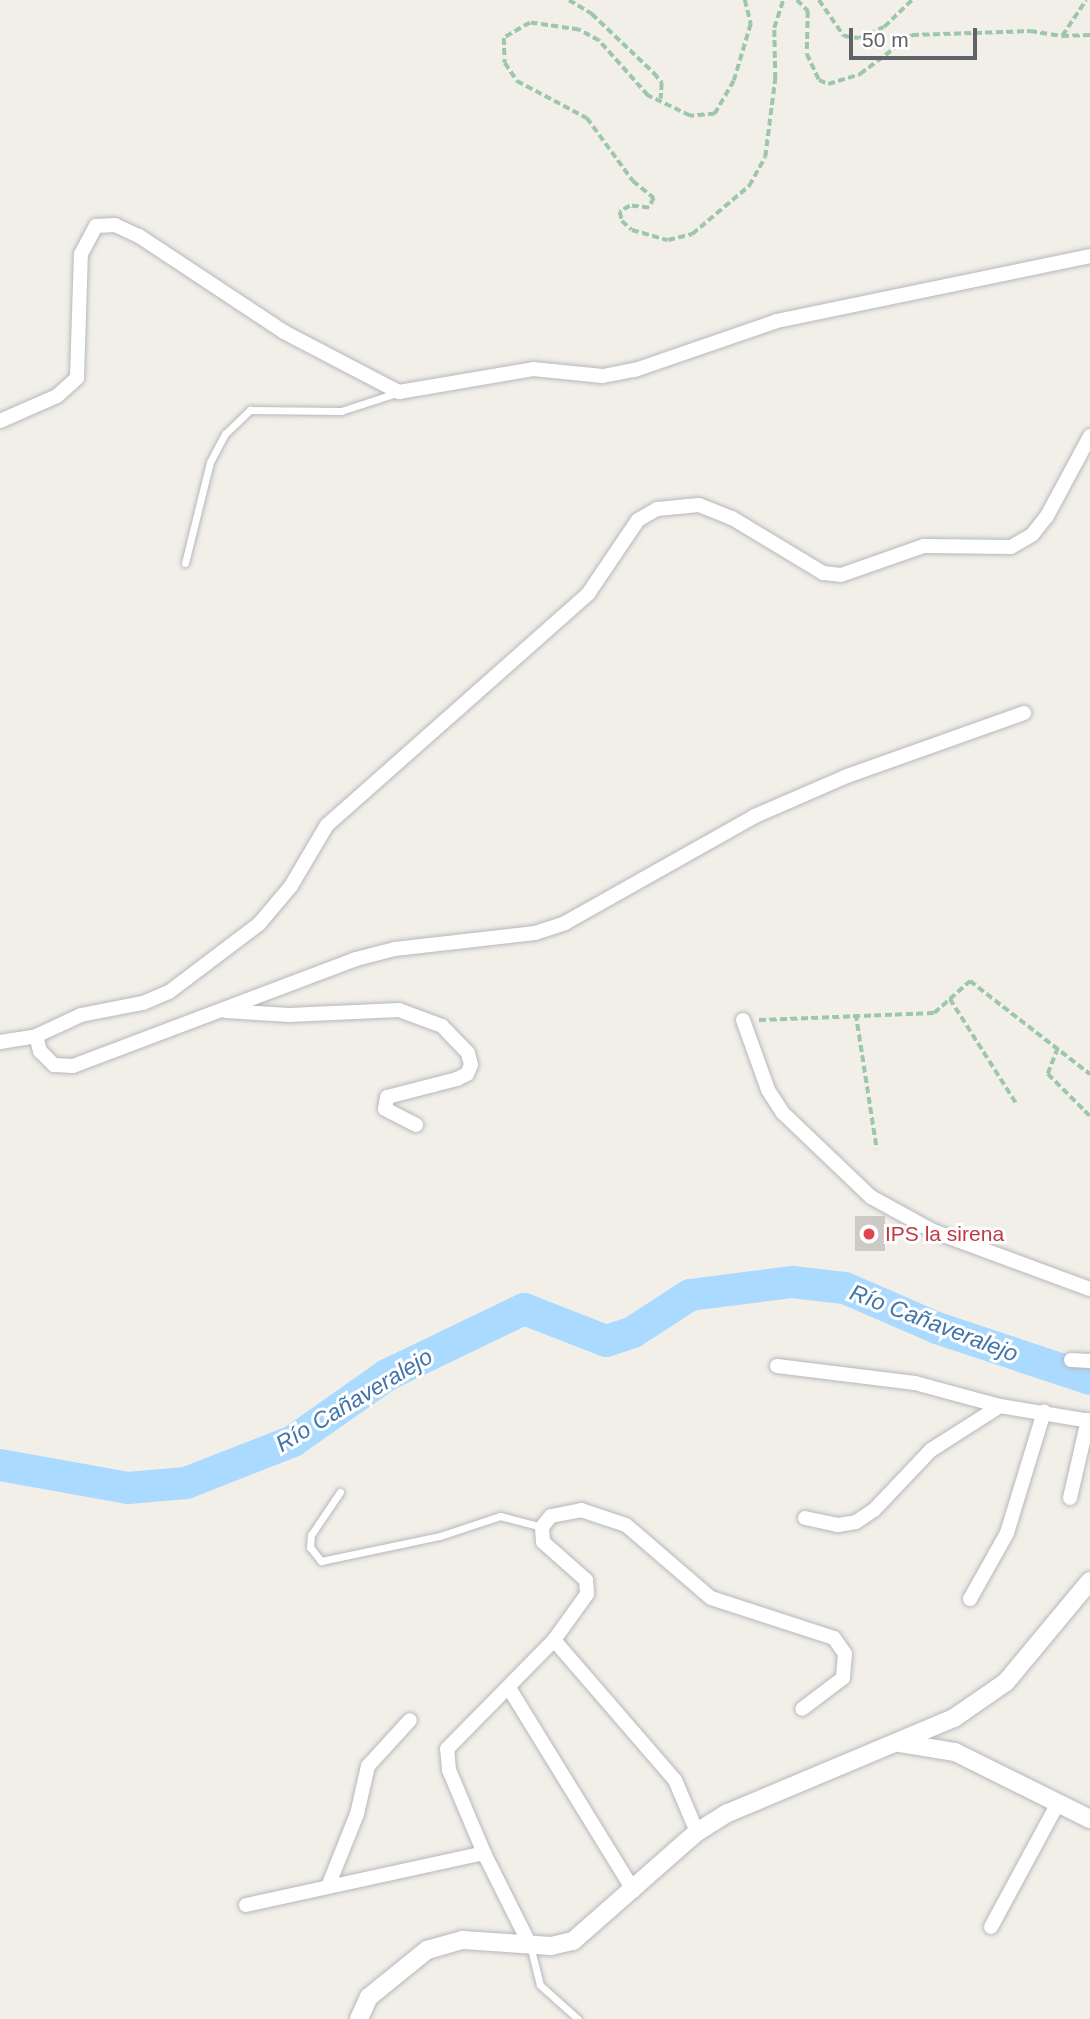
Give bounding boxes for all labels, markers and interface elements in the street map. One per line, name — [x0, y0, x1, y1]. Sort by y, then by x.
scale bar — [852, 14, 980, 58]
text: 50 m — [862, 28, 909, 51]
place label: IPS la sirena — [885, 1221, 1004, 1247]
marker: IPS la sirena — [859, 1224, 879, 1244]
water label: Río Cañaveralejo — [846, 1278, 1022, 1368]
water label: Río Cañaveralejo — [271, 1342, 437, 1458]

